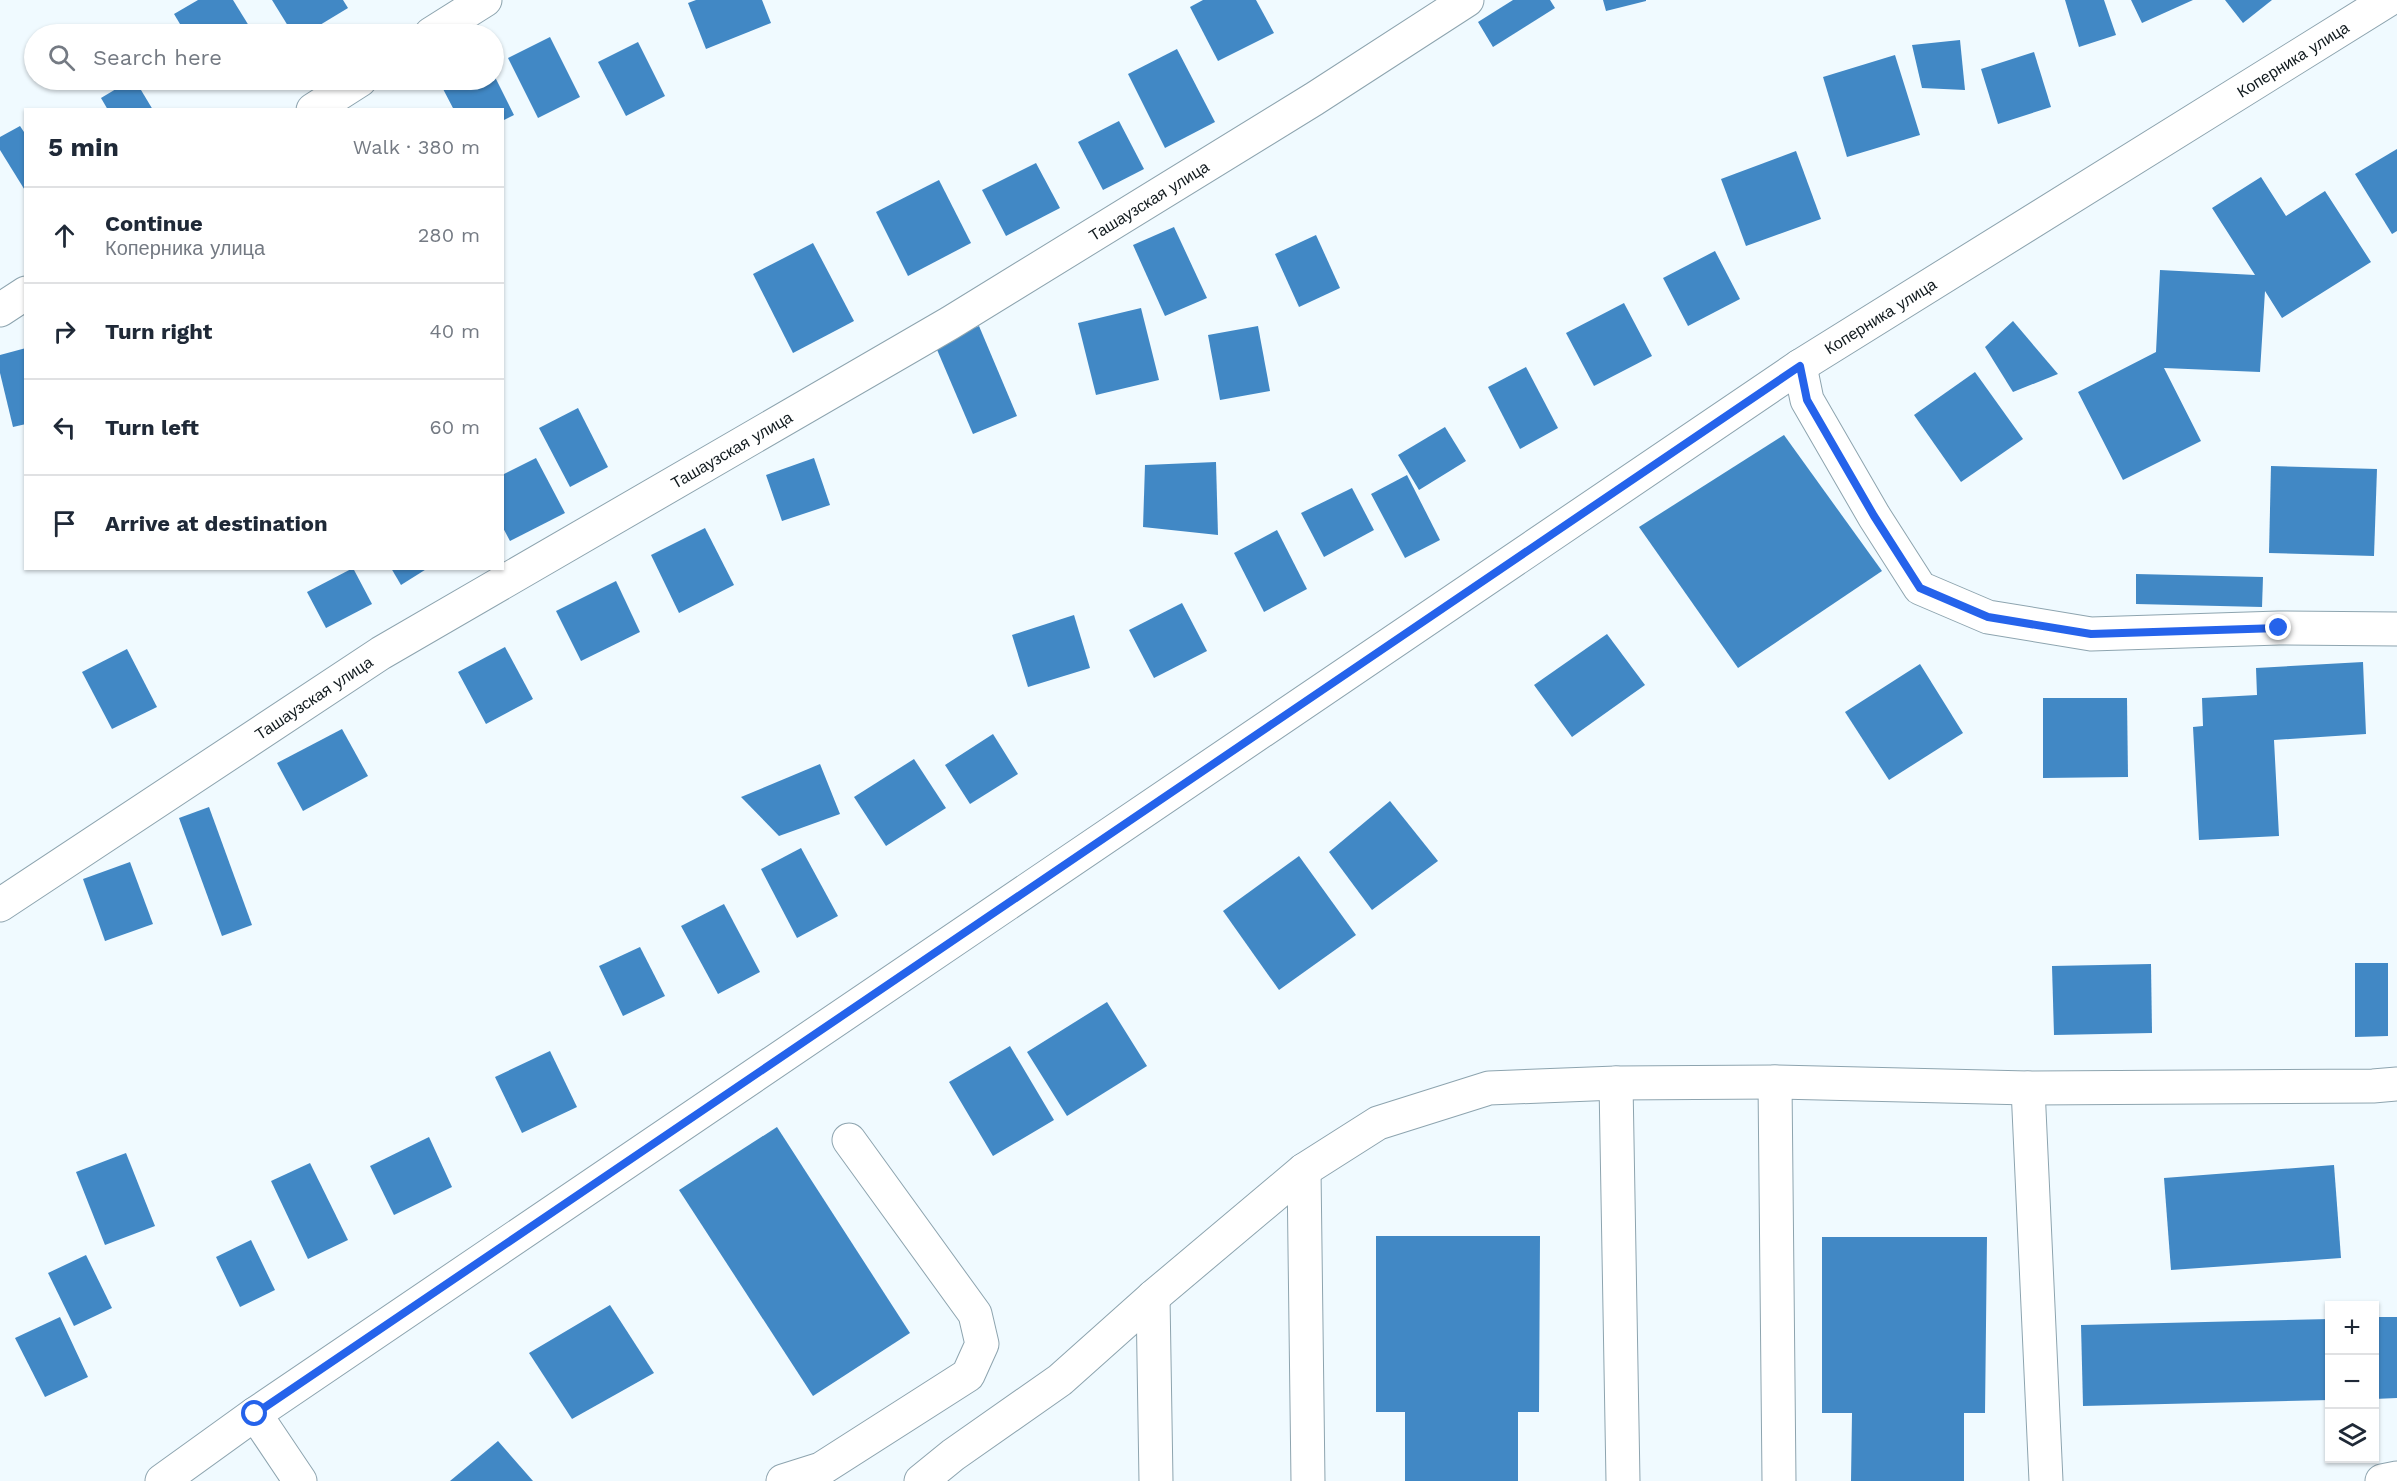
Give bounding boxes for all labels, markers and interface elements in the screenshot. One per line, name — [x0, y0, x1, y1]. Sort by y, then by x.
street label: Коперника улица — [2233, 17, 2352, 101]
search box — [24, 24, 504, 90]
icon: search — [45, 41, 78, 74]
text: Search here — [93, 45, 222, 70]
text: 5 min — [48, 132, 119, 162]
text: Walk · 380 m — [353, 135, 480, 159]
street label: Ташаузская улица — [1085, 157, 1212, 245]
text: Continue — [105, 211, 203, 236]
icon: ahead — [48, 219, 81, 252]
text: 280 m — [418, 223, 480, 247]
text: Коперника улица — [105, 236, 265, 260]
street label: Коперника улица — [1821, 274, 1940, 358]
icon: right — [48, 315, 81, 348]
text: Turn right — [105, 319, 212, 344]
text: 40 m — [429, 319, 480, 343]
street label: Ташаузская улица — [667, 407, 796, 492]
icon: left — [48, 411, 81, 444]
text: Turn left — [105, 415, 199, 440]
text: 60 m — [430, 415, 480, 439]
icon: arrive — [48, 507, 81, 540]
text: Arrive at destination — [105, 511, 328, 536]
route end — [2265, 614, 2291, 640]
street label: Ташаузская улица — [251, 652, 376, 743]
map controls — [2325, 1301, 2379, 1463]
button: + — [2325, 1301, 2379, 1355]
button: − — [2325, 1355, 2379, 1409]
route start — [241, 1400, 267, 1426]
button: layers — [2325, 1409, 2379, 1463]

